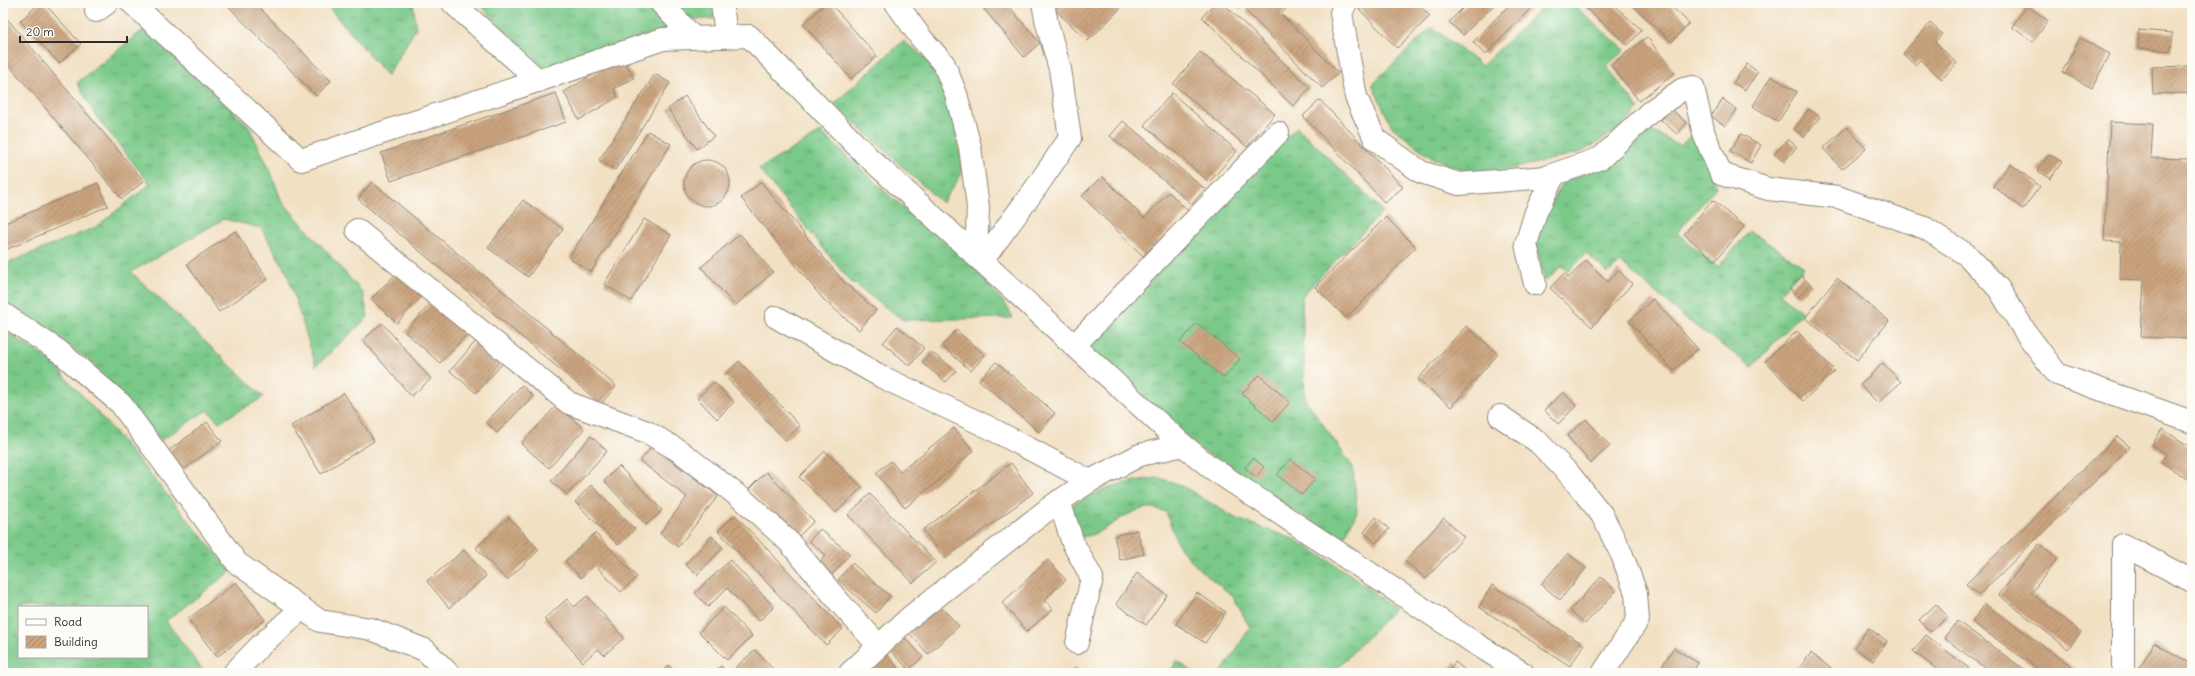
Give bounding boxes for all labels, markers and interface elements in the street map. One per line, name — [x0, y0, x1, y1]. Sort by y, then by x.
scale bar — [20, 18, 127, 44]
text: 20 m — [26, 24, 54, 39]
legend — [18, 606, 148, 658]
text: Road — [54, 614, 82, 629]
text: Building — [54, 634, 98, 649]

